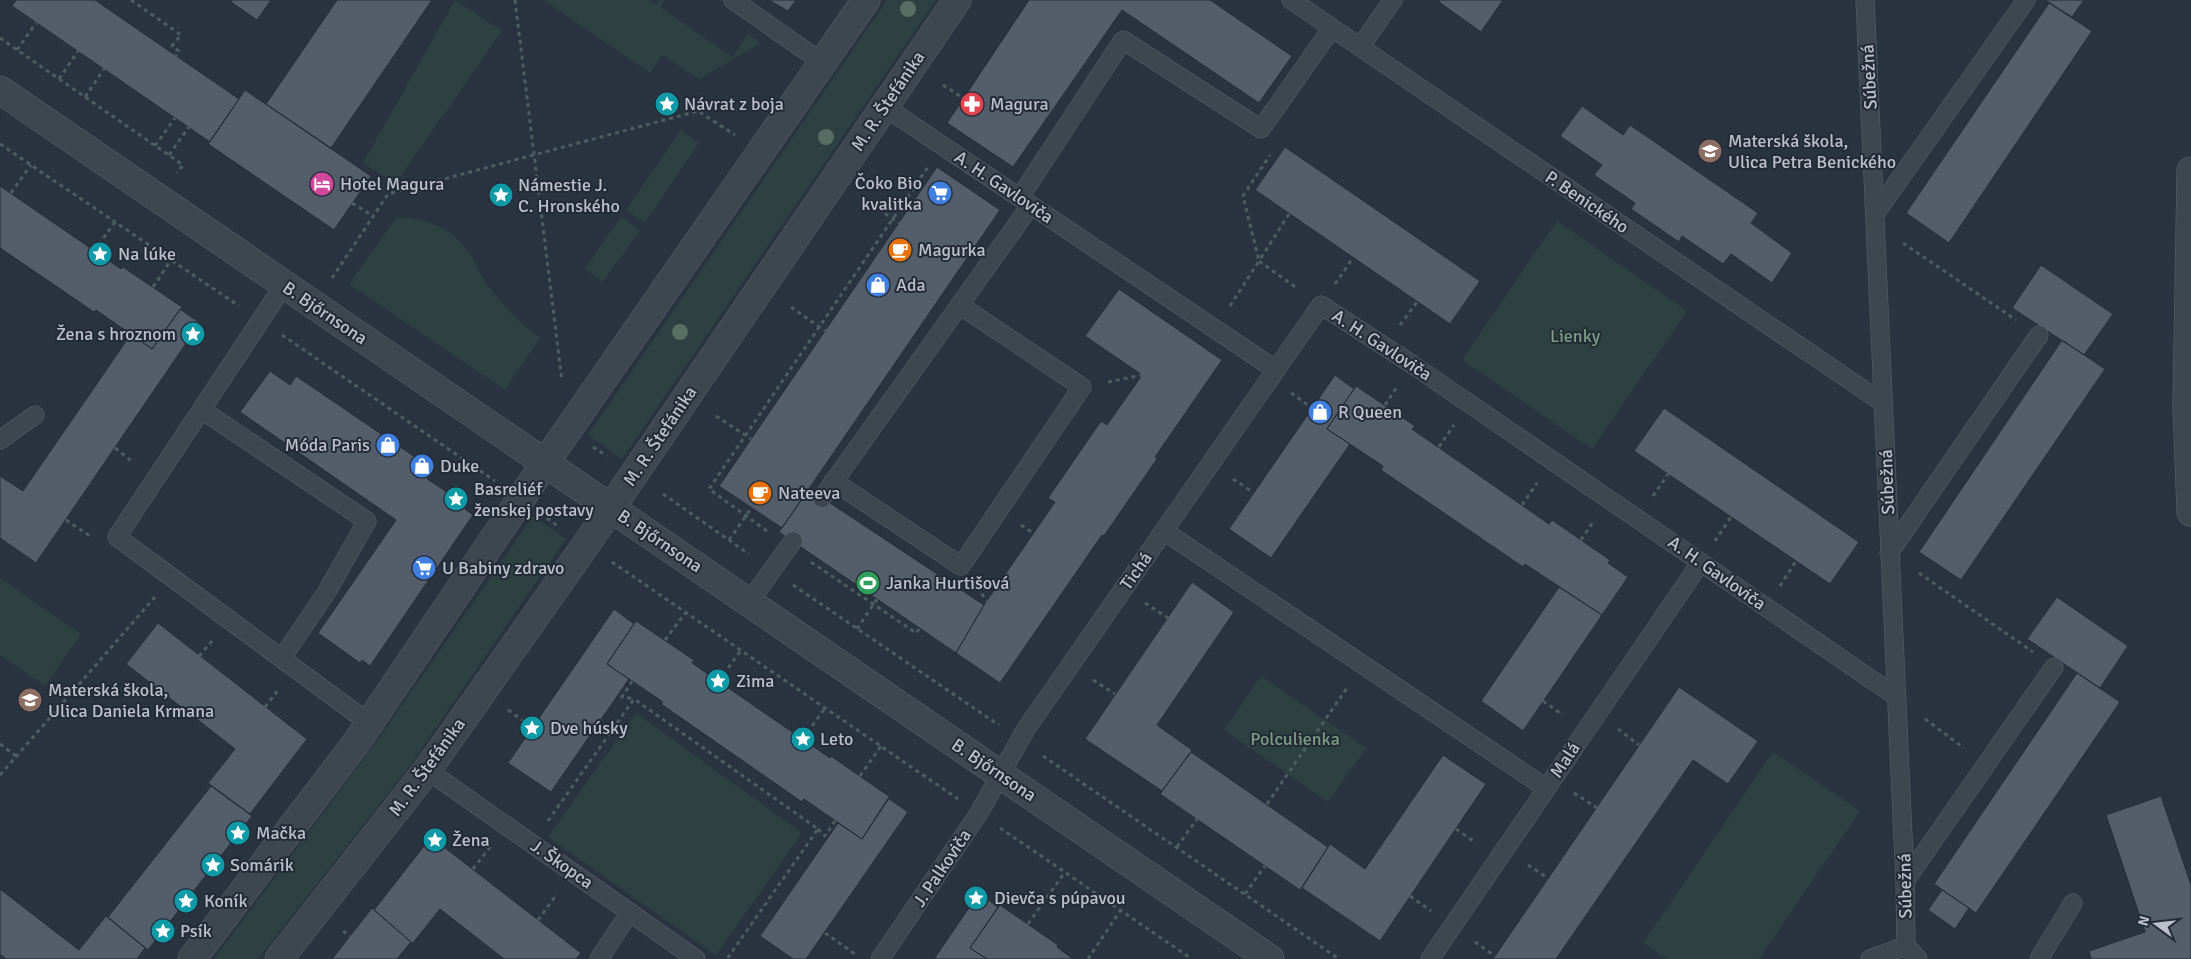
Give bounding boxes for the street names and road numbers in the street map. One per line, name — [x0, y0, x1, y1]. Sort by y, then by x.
street label: Súbežná — [1856, 44, 1882, 110]
street label: M. R. Štefánika — [846, 47, 930, 155]
street label: A. H. Gavloviča — [950, 146, 1058, 228]
street label: P. Benického — [1541, 166, 1633, 238]
street label: B. Bjőrnsona — [278, 277, 372, 349]
street label: A. H. Gavloviča — [1328, 305, 1436, 385]
street label: M. R. Štefánika — [618, 382, 702, 490]
street label: Súbežná — [1875, 449, 1899, 515]
street label: B. Bjőrnsona — [613, 505, 707, 577]
street label: A. H. Gavloviča — [1664, 531, 1770, 615]
street label: Tichá — [1115, 548, 1157, 594]
street label: M. R. Štefánika — [384, 714, 470, 820]
street label: B. Bjőrnsona — [947, 734, 1041, 806]
street label: Malá — [1545, 738, 1585, 782]
street label: J. Palkoviča — [908, 825, 976, 911]
street label: J. Škopca — [526, 834, 598, 894]
street label: Súbežná — [1893, 853, 1917, 919]

